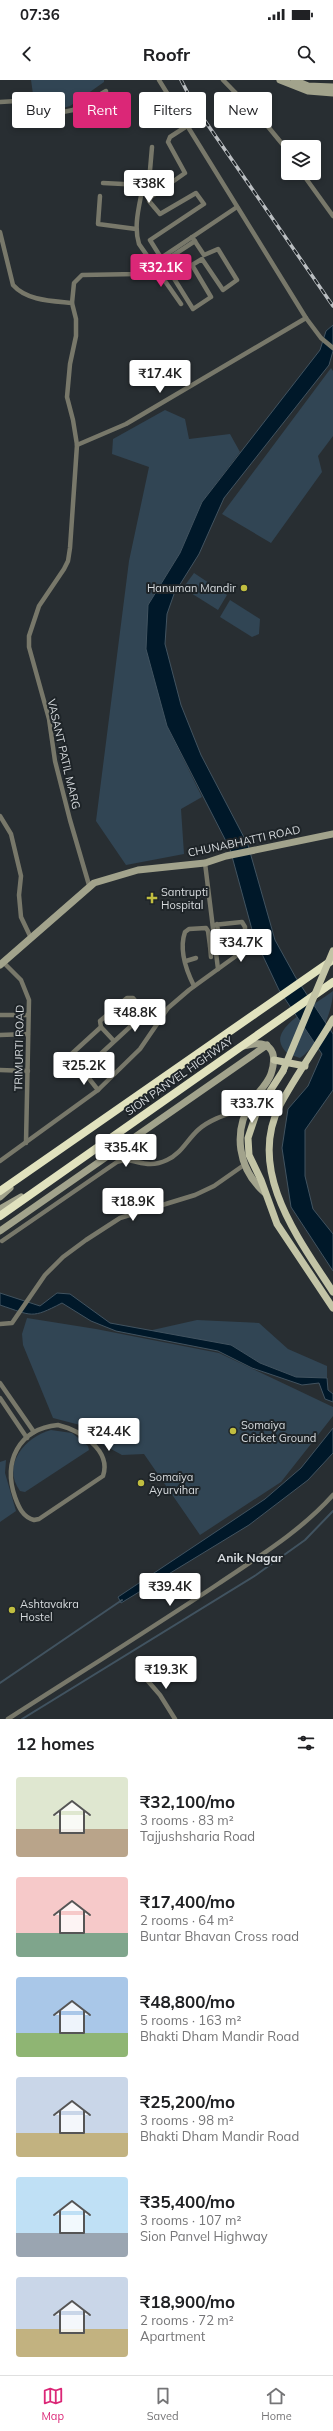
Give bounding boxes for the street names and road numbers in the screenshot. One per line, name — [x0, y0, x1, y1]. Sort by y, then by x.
street label: VASANT PATIL MARG — [44, 697, 84, 811]
street label: CHUNABHATTI ROAD — [186, 822, 302, 860]
street label: TRIMURTI ROAD — [11, 1005, 27, 1091]
street label: SION PANVEL HIGHWAY — [122, 1033, 236, 1119]

